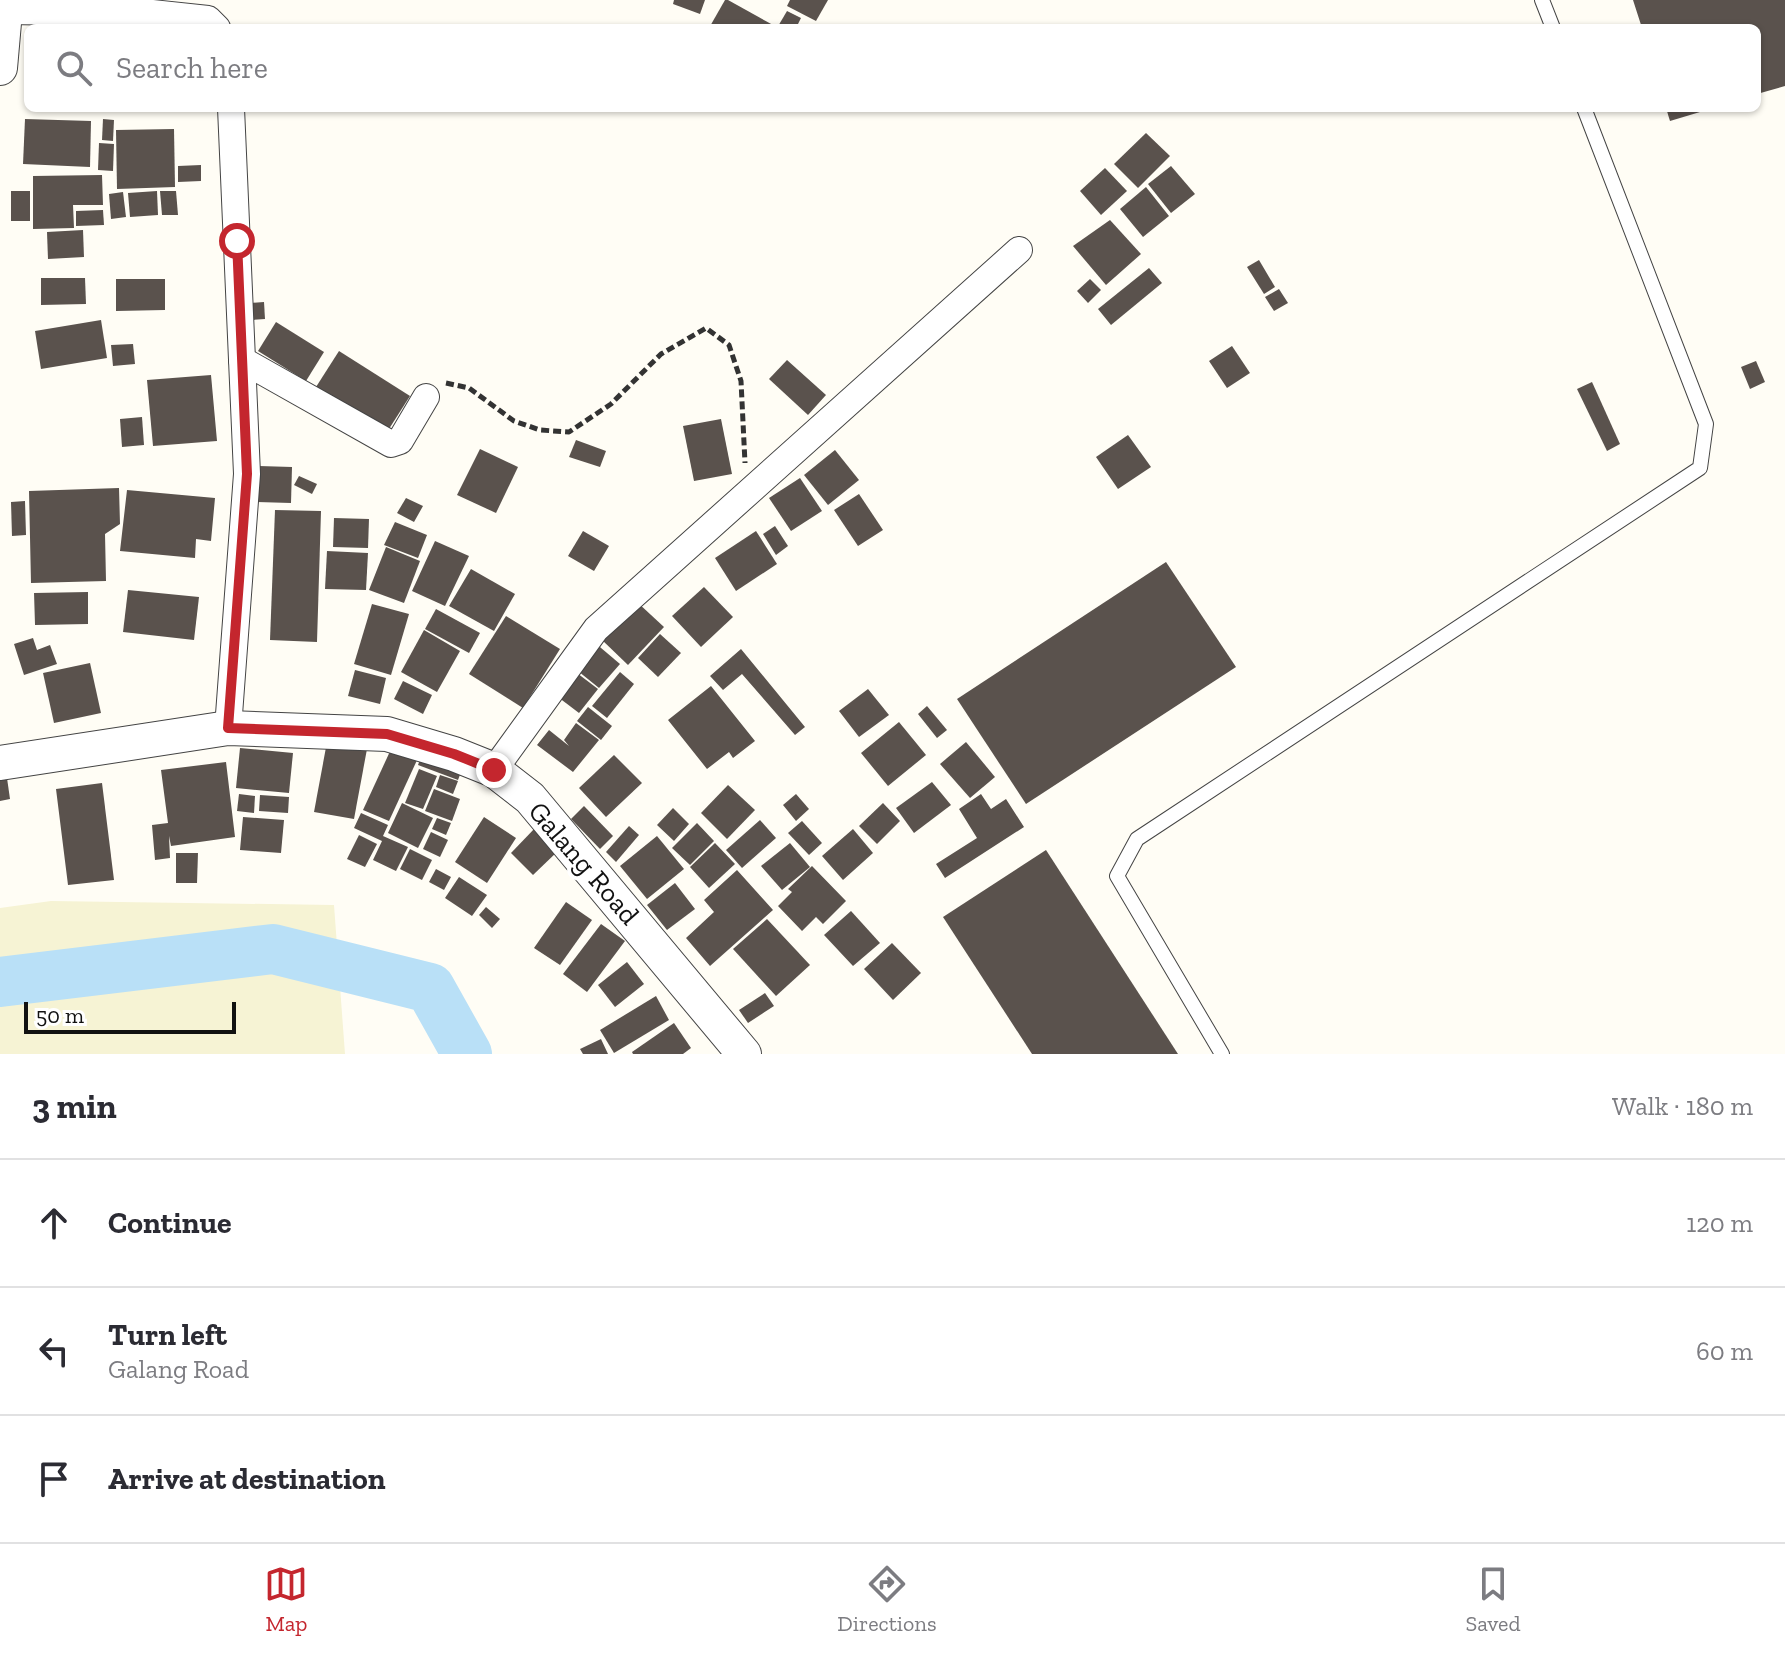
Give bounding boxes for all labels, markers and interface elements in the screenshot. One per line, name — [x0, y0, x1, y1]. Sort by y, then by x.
search box — [24, 24, 1761, 112]
icon: search — [52, 46, 96, 90]
text: Search here — [116, 50, 268, 86]
route start — [219, 223, 255, 259]
route end — [476, 752, 512, 788]
street label: Galang Road — [522, 795, 646, 931]
scale bar — [24, 998, 236, 1034]
text: 50 m — [36, 1002, 84, 1029]
text: 3 min — [32, 1086, 117, 1127]
text: Walk · 180 m — [1612, 1090, 1753, 1122]
icon: ahead — [32, 1201, 76, 1245]
text: Continue — [108, 1205, 232, 1241]
text: 120 m — [1686, 1207, 1753, 1239]
text: Turn left — [108, 1317, 227, 1353]
icon: left — [32, 1329, 76, 1373]
text: 60 m — [1696, 1335, 1753, 1367]
text: Galang Road — [108, 1353, 249, 1385]
icon: arrive — [32, 1457, 76, 1501]
text: Arrive at destination — [108, 1461, 385, 1497]
tab: Map — [264, 1562, 308, 1637]
tab: Directions — [837, 1562, 937, 1637]
tab: Saved — [1465, 1562, 1521, 1637]

